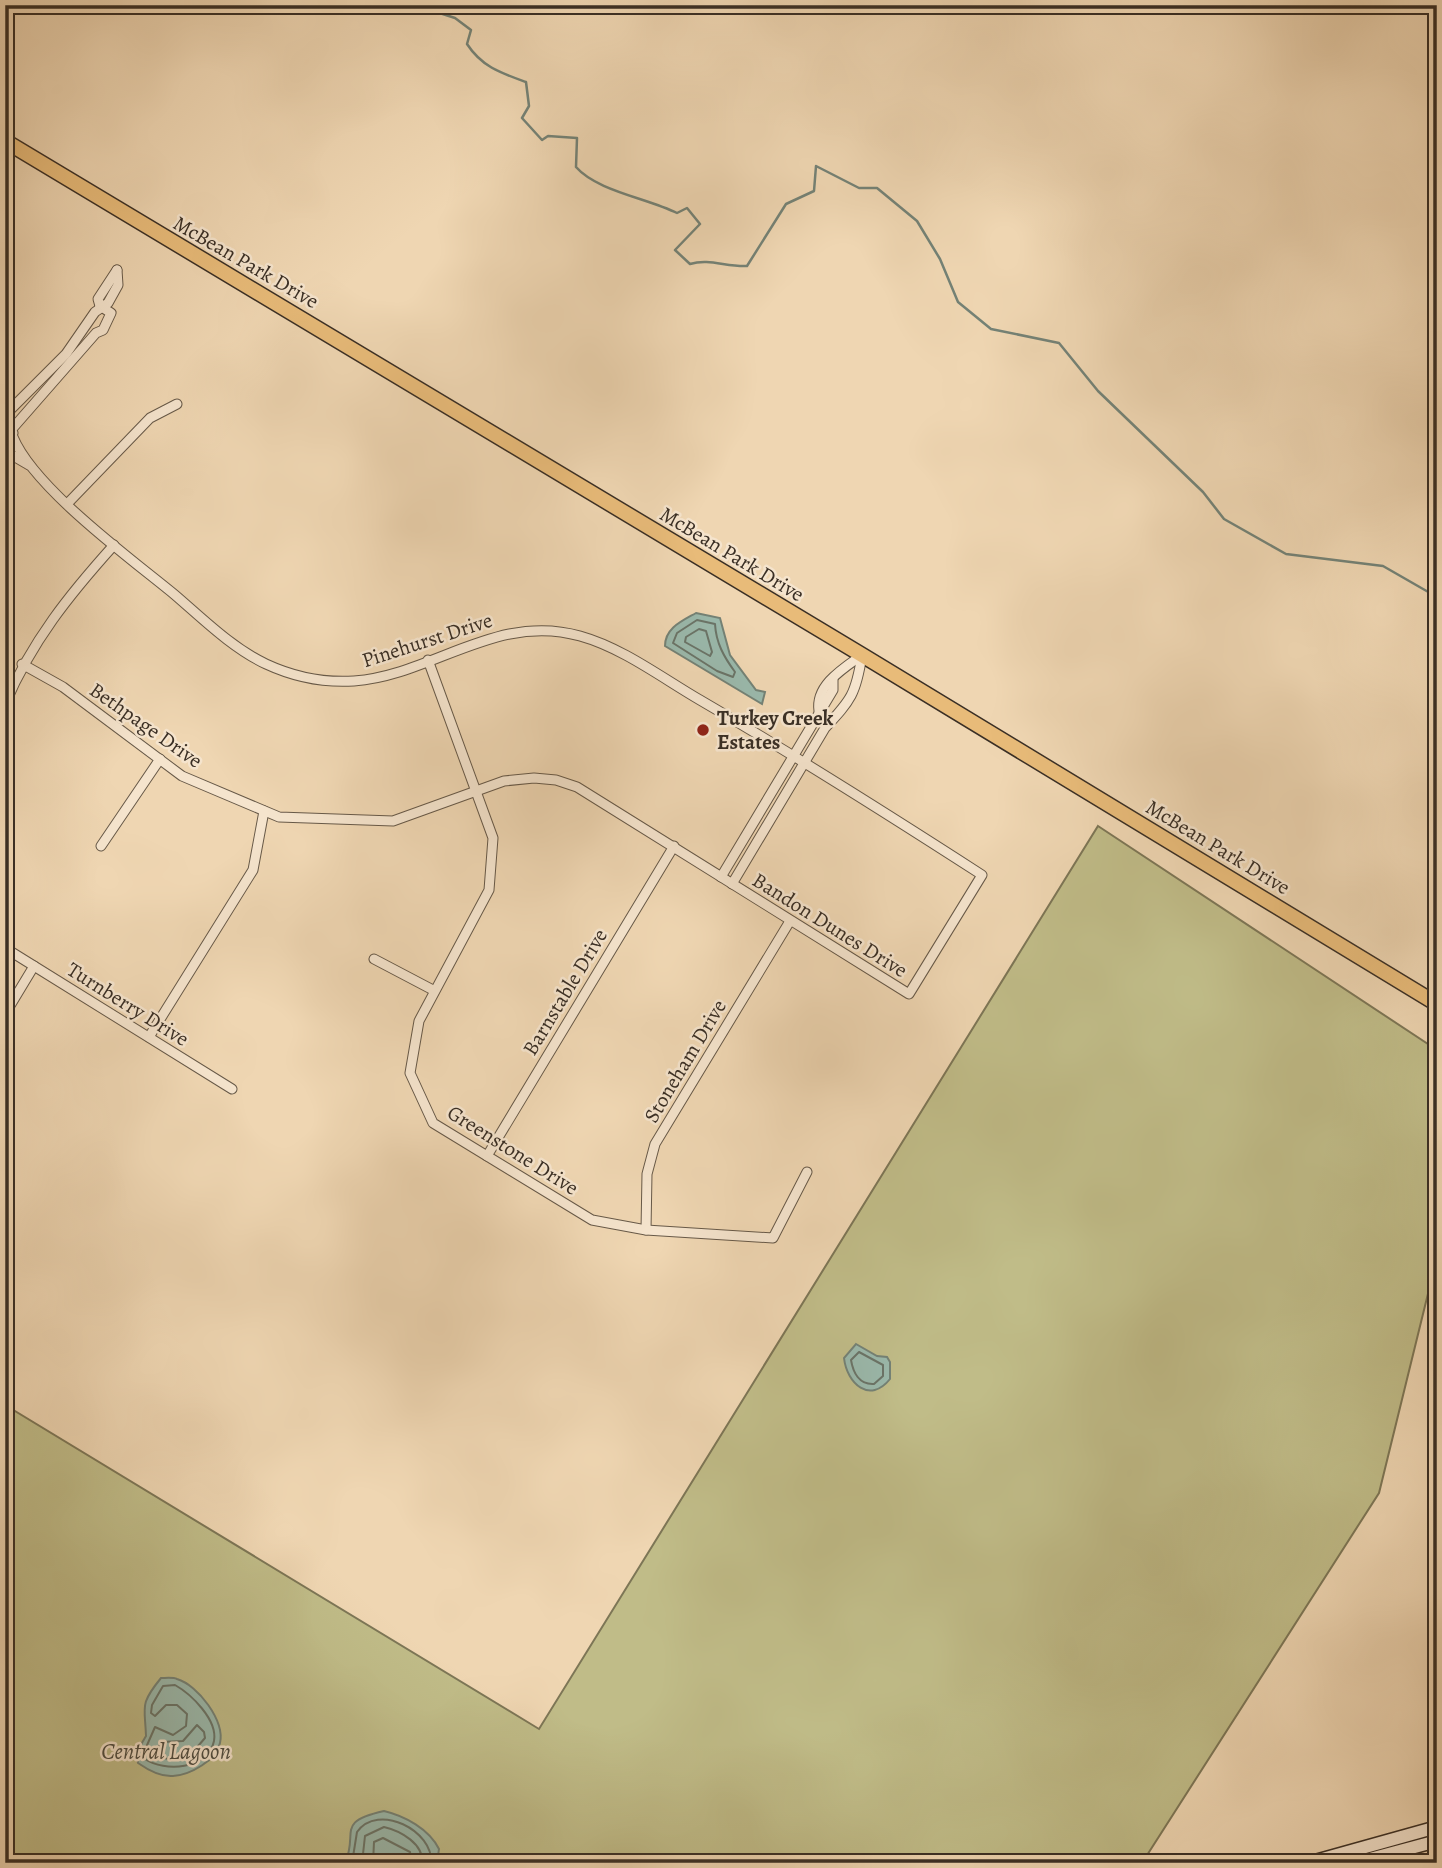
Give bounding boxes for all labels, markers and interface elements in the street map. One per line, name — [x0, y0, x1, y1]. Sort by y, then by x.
street label: McBean Park Drive — [168, 209, 324, 315]
street label: McBean Park Drive — [655, 500, 809, 608]
street label: Pinehurst Drive — [358, 606, 496, 674]
street label: Bethpage Drive — [84, 676, 208, 774]
place label: Turkey Creek Estates — [717, 704, 834, 756]
marker: Turkey Creek Estates — [695, 722, 711, 738]
street label: McBean Park Drive — [1141, 793, 1295, 901]
street label: Bandon Dunes Drive — [747, 866, 913, 984]
street label: Barnstable Drive — [516, 923, 614, 1061]
street label: Turnberry Drive — [62, 955, 194, 1053]
street label: Stoneham Drive — [637, 994, 733, 1128]
street label: Greenstone Drive — [442, 1098, 584, 1202]
water label: Central Lagoon — [101, 1736, 231, 1767]

